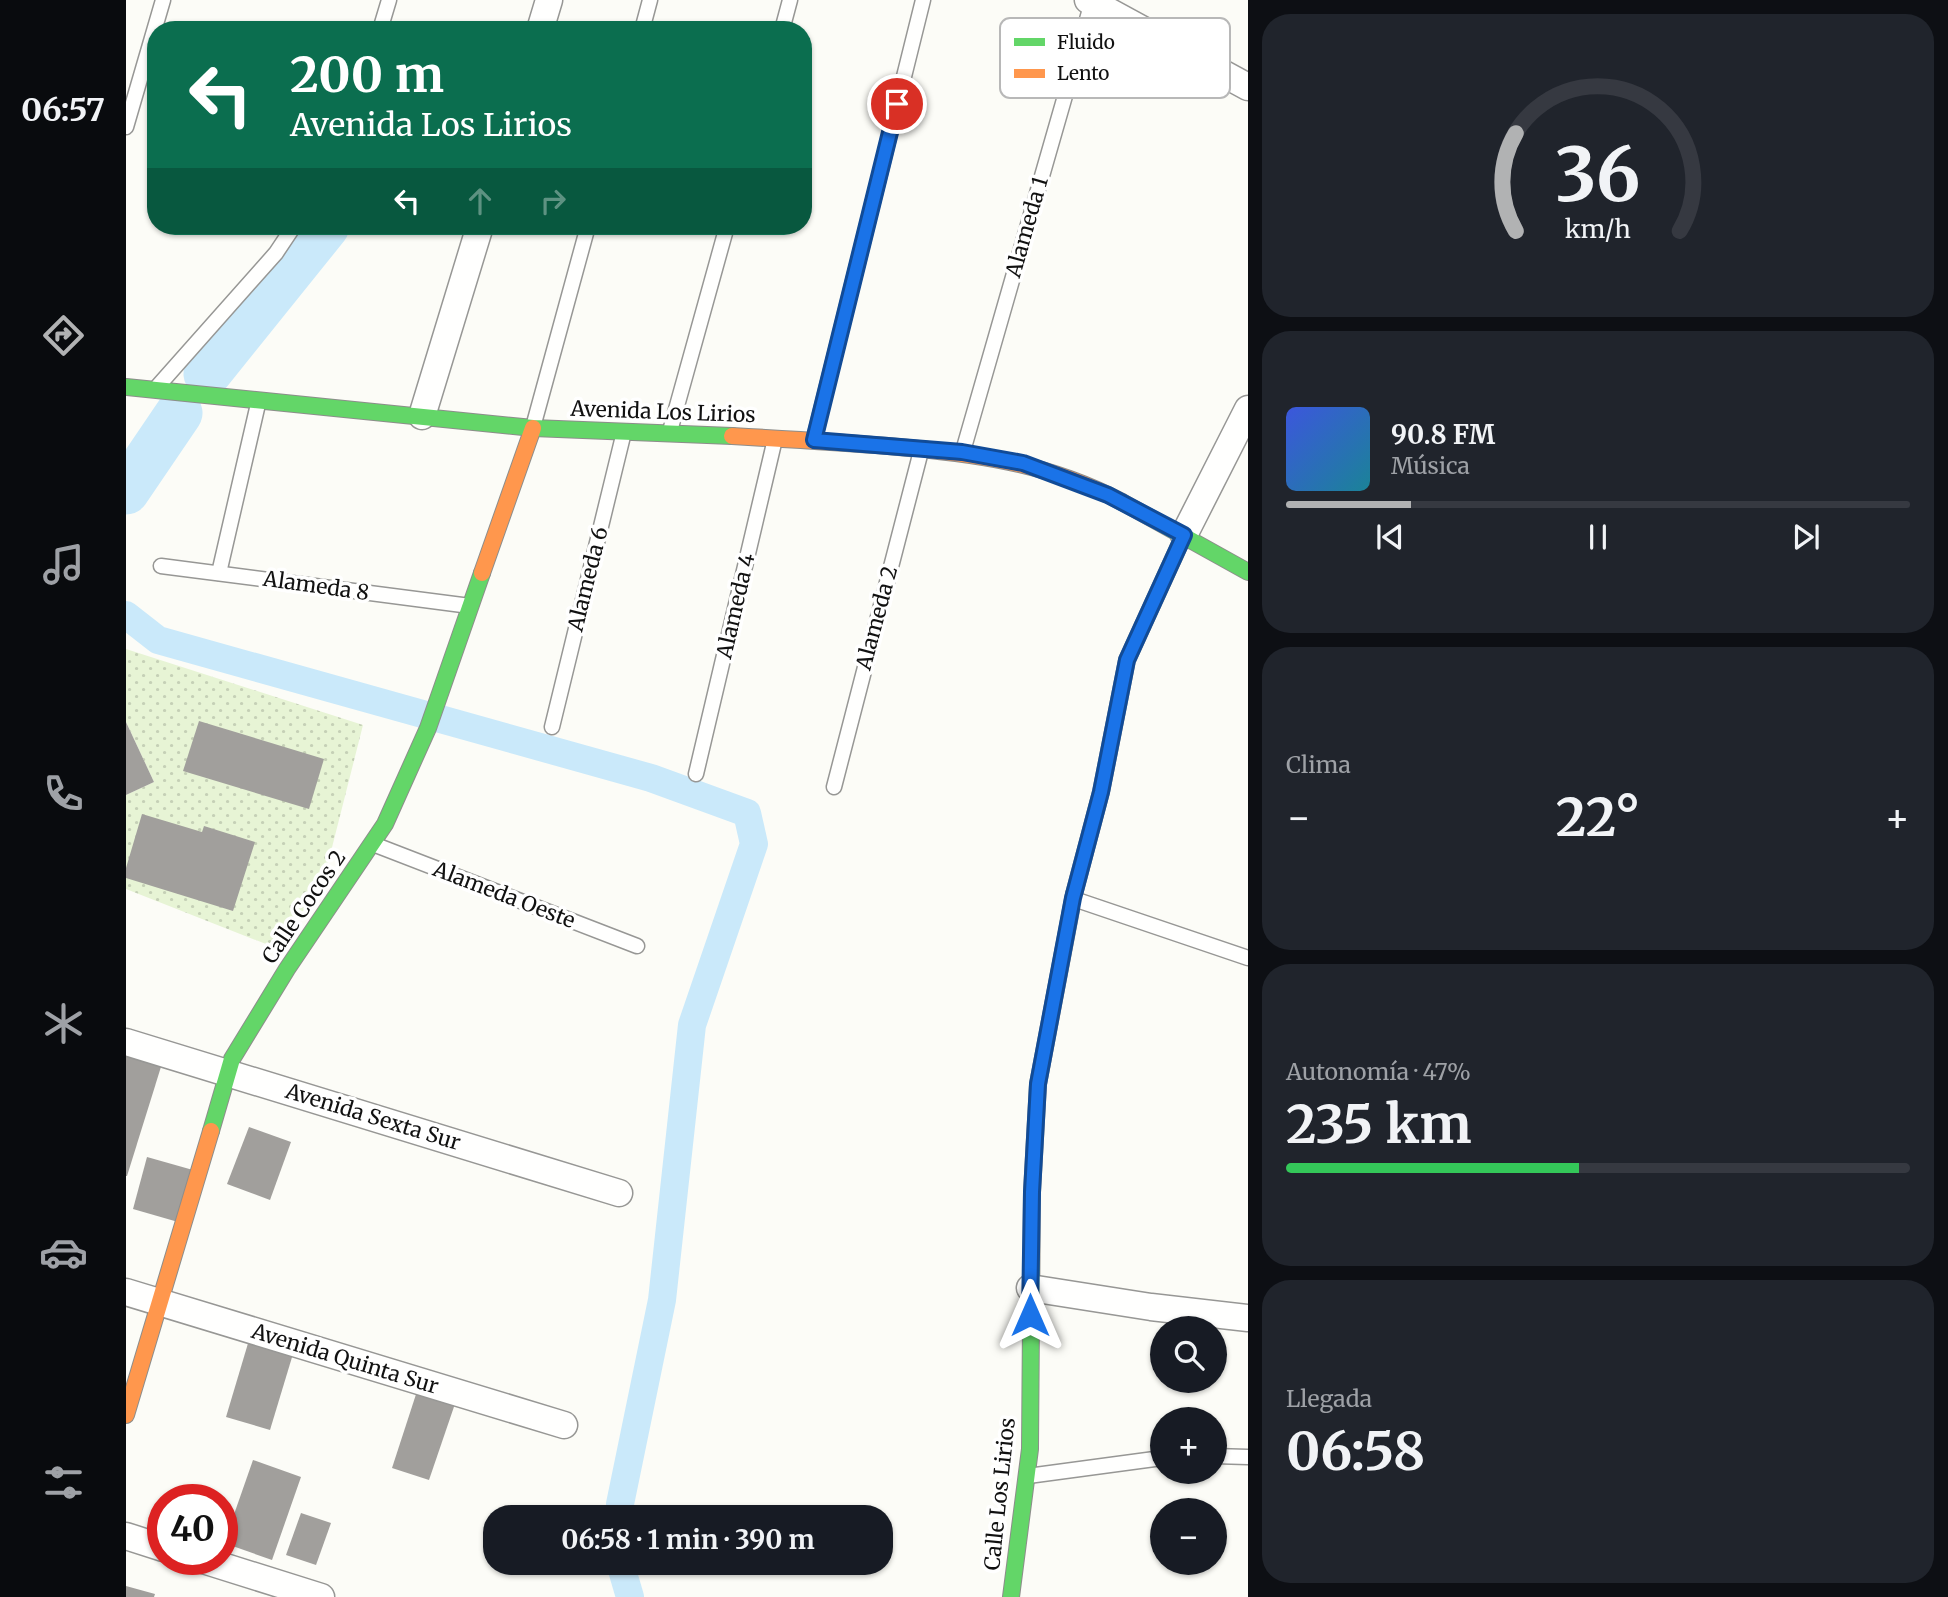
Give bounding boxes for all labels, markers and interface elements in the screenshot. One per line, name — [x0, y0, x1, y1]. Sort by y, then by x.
legend — [1000, 18, 1230, 98]
text: Fluido — [1057, 30, 1115, 54]
text: 200 m — [290, 44, 444, 105]
icon: left — [175, 49, 266, 140]
text: Lento — [1057, 61, 1109, 85]
pin — [867, 74, 927, 134]
icon: arrive — [878, 85, 916, 123]
text: 06:57 — [21, 90, 105, 130]
text: Avenida Los Lirios — [290, 105, 572, 145]
text: 36 — [1555, 130, 1641, 222]
street label: Alameda 1 — [999, 173, 1054, 281]
icon: left — [388, 182, 426, 220]
icon: ahead — [461, 182, 499, 220]
icon: right — [534, 182, 572, 220]
text: km/h — [1565, 213, 1631, 245]
icon: directions — [39, 311, 88, 360]
street label: Avenida Los Lirios — [569, 395, 756, 428]
text: 90.8 FM — [1391, 418, 1495, 451]
text: Música — [1391, 451, 1470, 480]
icon: previous — [1371, 518, 1409, 556]
icon: pause — [1579, 518, 1617, 556]
icon: next — [1787, 518, 1825, 556]
street label: Alameda 6 — [561, 524, 614, 635]
icon: music — [39, 540, 88, 589]
street label: Alameda 4 — [710, 551, 761, 662]
street label: Alameda 2 — [849, 563, 903, 674]
street label: Alameda 8 — [260, 565, 371, 606]
text: Clima — [1286, 750, 1351, 779]
icon: phone — [39, 769, 88, 818]
text: 22° — [1556, 785, 1640, 850]
text: − — [1286, 794, 1311, 841]
text: + — [1885, 794, 1910, 841]
street label: Calle Cocos 2 — [256, 845, 351, 969]
street label: Alameda Oeste — [428, 855, 579, 934]
icon: climate — [39, 999, 88, 1048]
text: Autonomía · 47% — [1286, 1057, 1471, 1086]
street label: Avenida Sexta Sur — [281, 1077, 464, 1156]
text: 235 km — [1286, 1092, 1472, 1157]
icon: car — [39, 1228, 88, 1277]
position arrow — [993, 1278, 1067, 1352]
map controls — [1150, 1316, 1227, 1575]
button: search — [1150, 1316, 1227, 1393]
street label: Avenida Quinta Sur — [247, 1317, 442, 1400]
text: Llegada — [1286, 1384, 1372, 1413]
button: + — [1150, 1407, 1227, 1484]
street label: Calle Los Lirios — [978, 1416, 1021, 1572]
text: 06:58 — [1286, 1419, 1425, 1484]
icon: filters — [39, 1458, 88, 1507]
speed limit sign: 40 — [147, 1484, 238, 1575]
button: − — [1150, 1498, 1227, 1575]
text: 06:58 · 1 min · 390 m — [561, 1523, 815, 1556]

